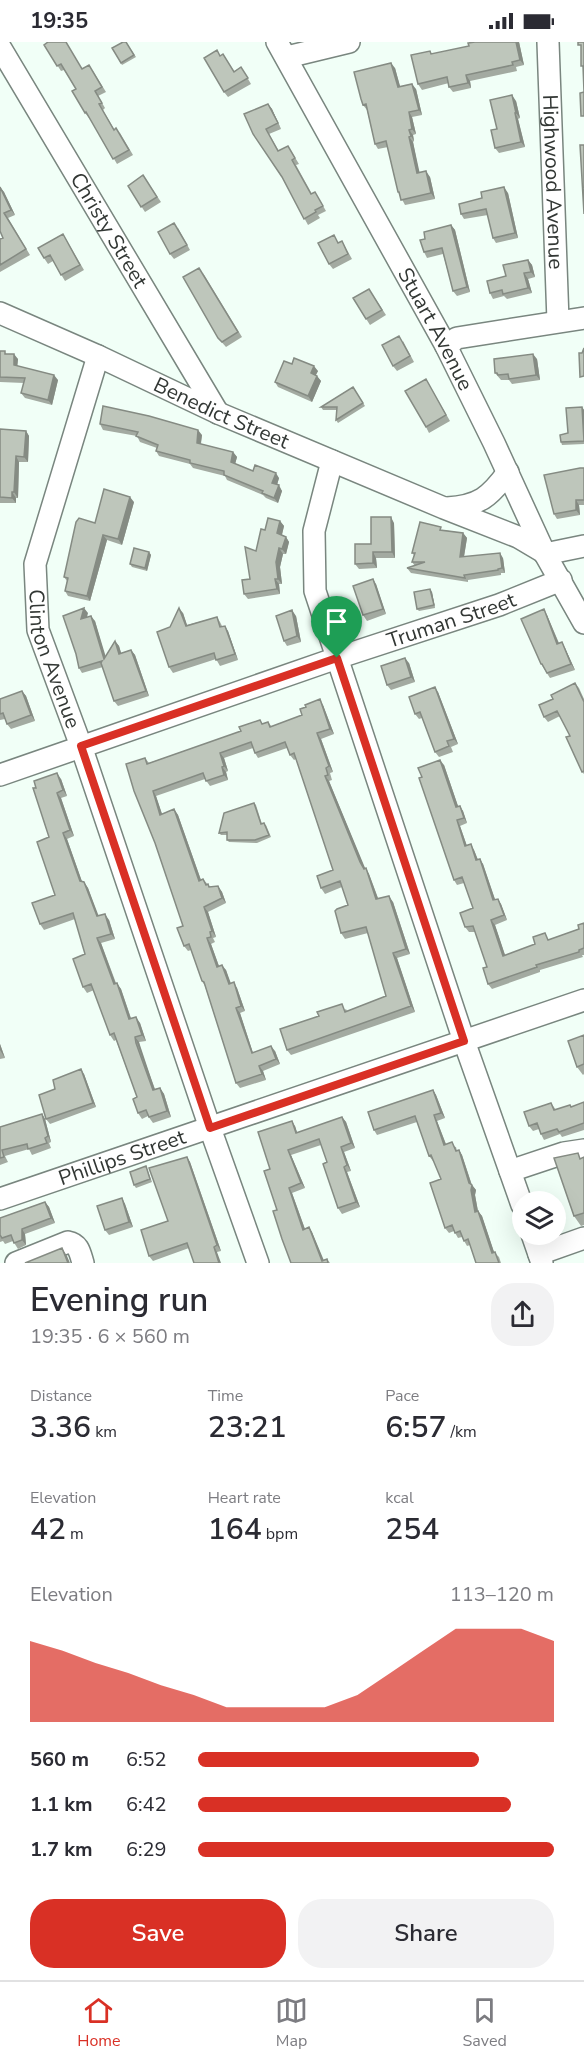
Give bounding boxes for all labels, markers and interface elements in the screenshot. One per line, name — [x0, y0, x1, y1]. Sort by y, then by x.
text: 19:35 — [30, 6, 88, 36]
street label: Highwood Avenue — [536, 94, 570, 270]
street label: Christy Street — [64, 167, 155, 293]
street label: Stuart Avenue — [391, 263, 480, 395]
street label: Benedict Street — [149, 370, 294, 456]
street label: Truman Street — [383, 585, 521, 655]
street label: Clinton Avenue — [22, 589, 87, 732]
pin — [311, 596, 362, 658]
icon: arrive — [320, 605, 353, 638]
street label: Phillips Street — [55, 1123, 190, 1192]
map controls — [512, 1191, 566, 1245]
button: layers — [512, 1191, 566, 1245]
text: Evening run — [30, 1278, 208, 1323]
button: share — [491, 1283, 554, 1346]
text: 19:35 · 6 × 560 m — [30, 1323, 190, 1350]
text: Distance — [30, 1385, 92, 1407]
text: Time — [208, 1385, 243, 1407]
text: Pace — [385, 1385, 419, 1407]
text: 3.36 — [30, 1407, 91, 1448]
text: 23:21 — [208, 1407, 287, 1448]
text: 6:57 — [385, 1407, 446, 1448]
text: km — [91, 1421, 117, 1443]
text: /km — [446, 1421, 477, 1443]
text: Elevation — [30, 1487, 96, 1509]
text: Heart rate — [208, 1487, 281, 1509]
text: kcal — [385, 1487, 414, 1509]
text: 42 — [30, 1509, 66, 1550]
text: 164 — [208, 1509, 262, 1550]
text: 254 — [385, 1509, 439, 1550]
text: m — [66, 1523, 84, 1545]
text: bpm — [262, 1523, 298, 1545]
text: Elevation — [30, 1581, 113, 1608]
text: 113–120 m — [450, 1581, 554, 1608]
text: 560 m — [30, 1746, 89, 1773]
text: 6:52 — [126, 1746, 167, 1773]
text: 1.1 km — [30, 1791, 93, 1818]
text: 6:42 — [126, 1791, 167, 1818]
text: 1.7 km — [30, 1836, 93, 1863]
text: 6:29 — [126, 1836, 167, 1863]
button: Save — [30, 1899, 286, 1968]
button: Share — [298, 1899, 554, 1968]
tab: Home — [77, 1994, 121, 2052]
tab: Map — [275, 1994, 308, 2052]
tab: Saved — [463, 1994, 507, 2052]

